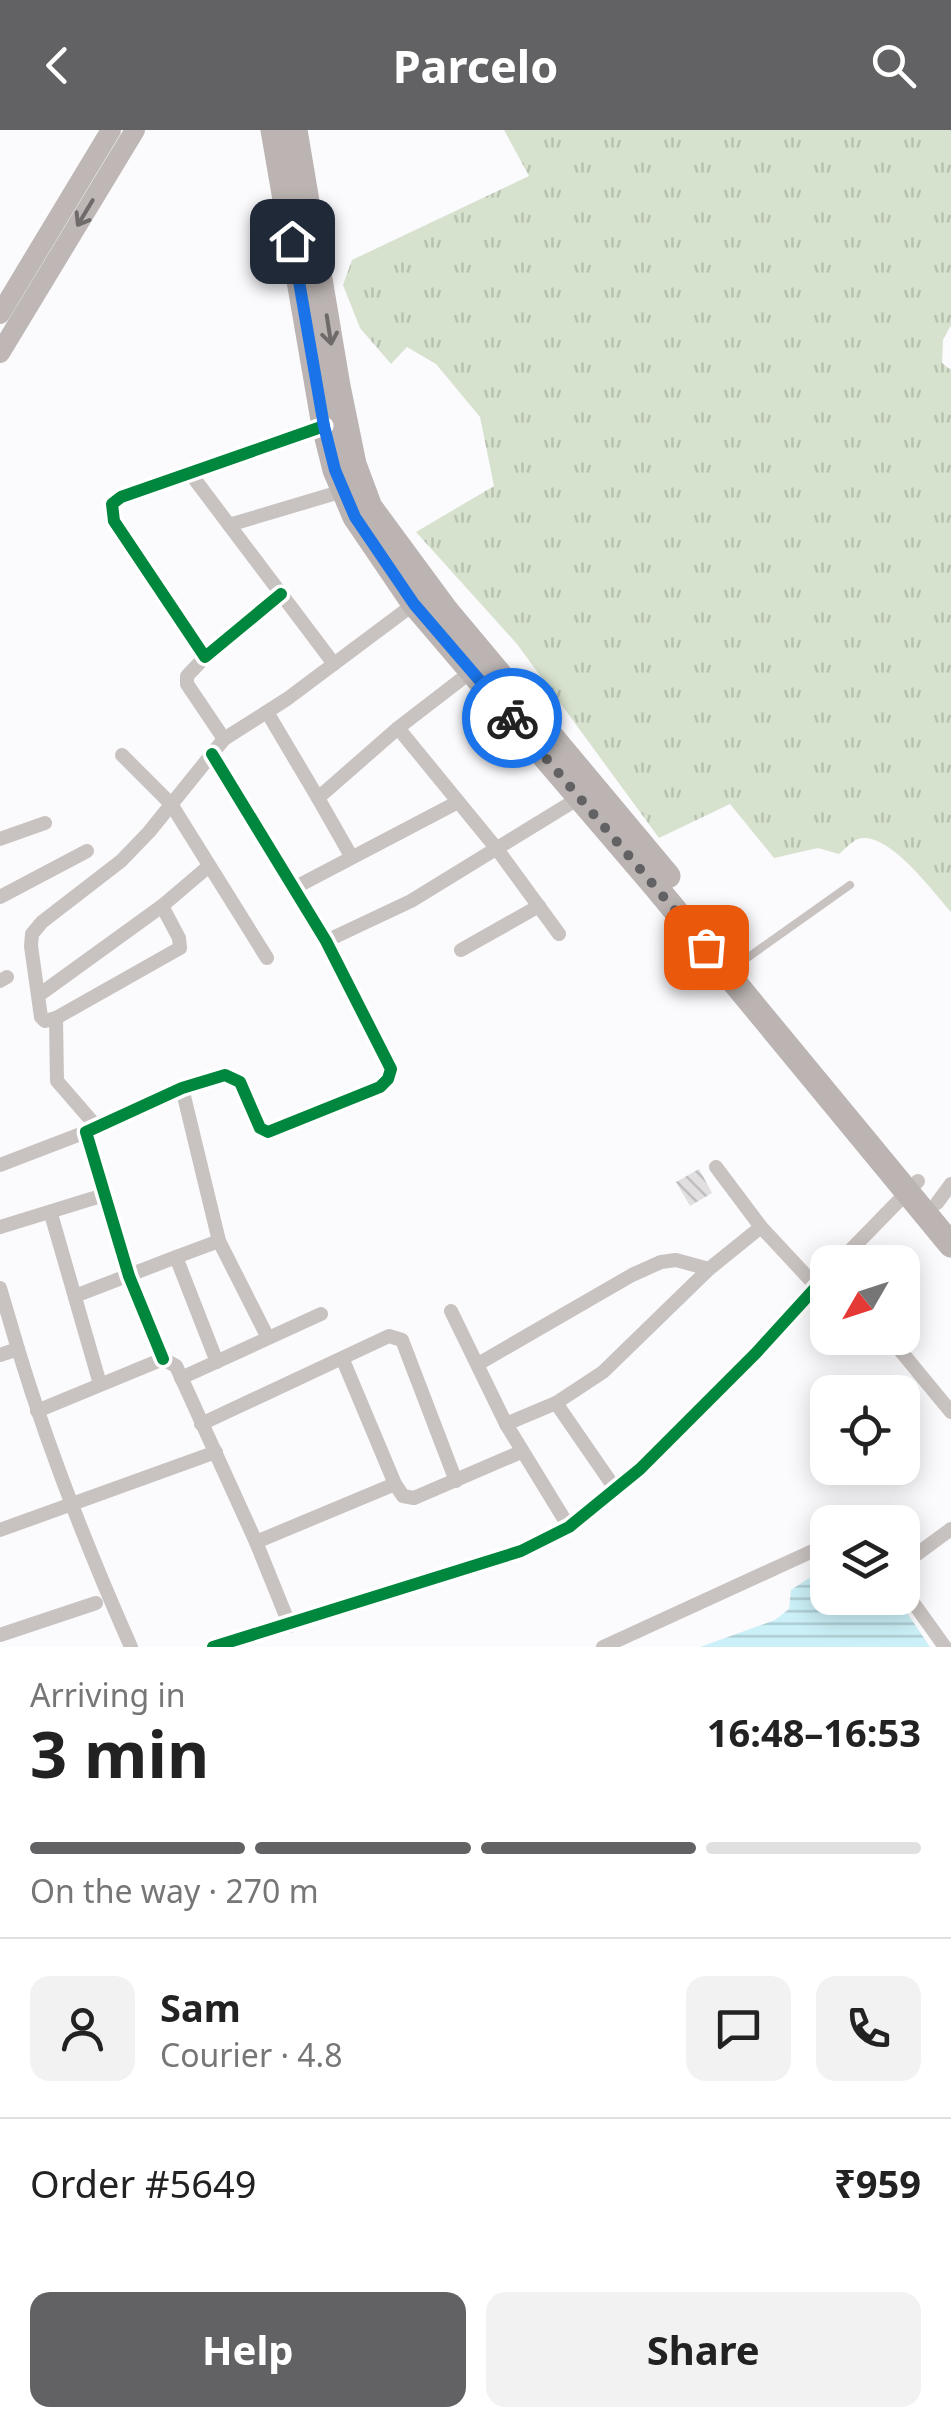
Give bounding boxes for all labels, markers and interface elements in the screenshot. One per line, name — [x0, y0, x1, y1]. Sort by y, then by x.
text: Parcelo — [393, 35, 558, 96]
icon: back — [30, 38, 85, 93]
icon: search — [866, 38, 921, 93]
one-way arrow — [75, 198, 95, 227]
pin — [250, 199, 335, 284]
icon: home — [265, 214, 320, 269]
one-way arrow — [320, 313, 339, 345]
courier — [462, 668, 562, 768]
icon: bike — [485, 691, 540, 746]
pin — [664, 905, 749, 990]
icon: bag — [679, 920, 734, 975]
north arrow — [810, 1245, 920, 1355]
map controls — [810, 1245, 920, 1615]
button: locate — [810, 1375, 920, 1485]
button: layers — [810, 1505, 920, 1615]
text: Arriving in — [30, 1673, 185, 1716]
text: 16:48–16:53 — [707, 1706, 921, 1758]
text: 3 min — [30, 1709, 209, 1797]
text: On the way · 270 m — [30, 1869, 319, 1912]
button: person — [30, 1976, 135, 2081]
button: chat — [686, 1976, 791, 2081]
button: phone — [816, 1976, 921, 2081]
text: Sam — [160, 1981, 241, 2033]
text: Courier · 4.8 — [160, 2033, 343, 2076]
text: Order #5649 — [30, 2157, 256, 2209]
text: ₹959 — [834, 2157, 921, 2209]
button: Help — [30, 2292, 466, 2407]
button: Share — [486, 2292, 921, 2407]

